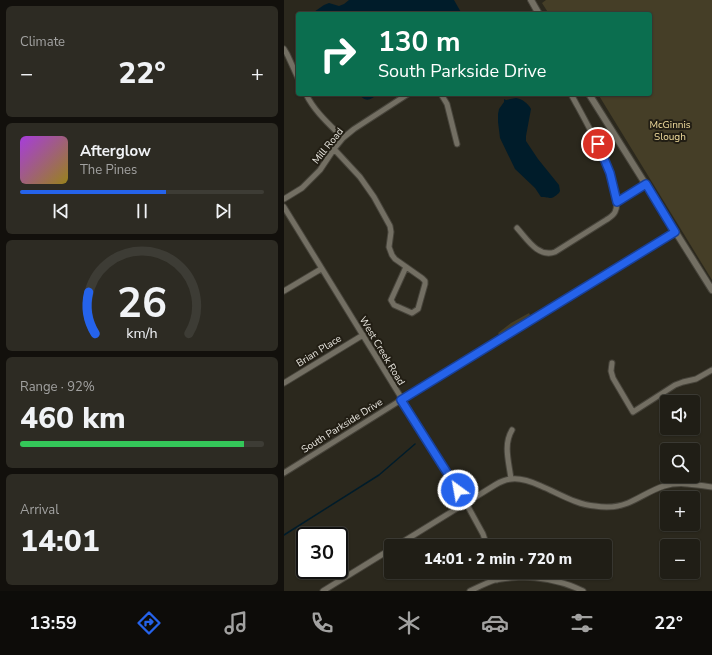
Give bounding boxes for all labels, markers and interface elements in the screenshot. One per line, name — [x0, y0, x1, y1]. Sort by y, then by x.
text: 130 m — [378, 23, 461, 61]
icon: right — [312, 28, 364, 80]
text: Climate — [20, 33, 65, 51]
text: 22° — [118, 53, 166, 94]
text: − — [20, 59, 33, 89]
text: + — [251, 59, 264, 89]
text: South Parkside Drive — [378, 59, 546, 83]
park label: McGinnis Slough — [649, 118, 691, 144]
street label: Mill Road — [309, 125, 347, 167]
pin — [581, 127, 615, 161]
icon: arrive — [587, 133, 609, 155]
text: Afterglow — [80, 141, 151, 161]
text: The Pines — [80, 161, 137, 179]
icon: previous — [50, 200, 72, 222]
icon: pause — [131, 200, 153, 222]
icon: next — [212, 200, 234, 222]
text: 26 — [117, 274, 167, 331]
street label: West Creek Road — [356, 314, 408, 388]
text: km/h — [126, 323, 158, 342]
street label: Brian Place — [294, 332, 344, 370]
text: Range · 92% — [20, 378, 95, 396]
street label: South Parkside Drive — [299, 395, 385, 457]
map controls — [660, 395, 700, 579]
button: sound — [660, 395, 700, 435]
text: 460 km — [20, 398, 126, 439]
button: search — [660, 443, 700, 483]
position arrow — [437, 469, 479, 511]
button: + — [660, 491, 700, 531]
text: Arrival — [20, 501, 59, 519]
text: 14:01 — [20, 521, 100, 562]
speed limit sign: 30 — [296, 527, 348, 579]
button: − — [660, 539, 700, 579]
text: 14:01 · 2 min · 720 m — [424, 549, 572, 569]
icon: directions — [135, 609, 163, 637]
icon: music — [222, 609, 250, 637]
icon: phone — [308, 609, 336, 637]
icon: climate — [395, 609, 423, 637]
icon: car — [481, 609, 509, 637]
icon: filters — [568, 609, 596, 637]
text: 13:59 — [29, 611, 77, 635]
text: 22° — [654, 611, 683, 635]

